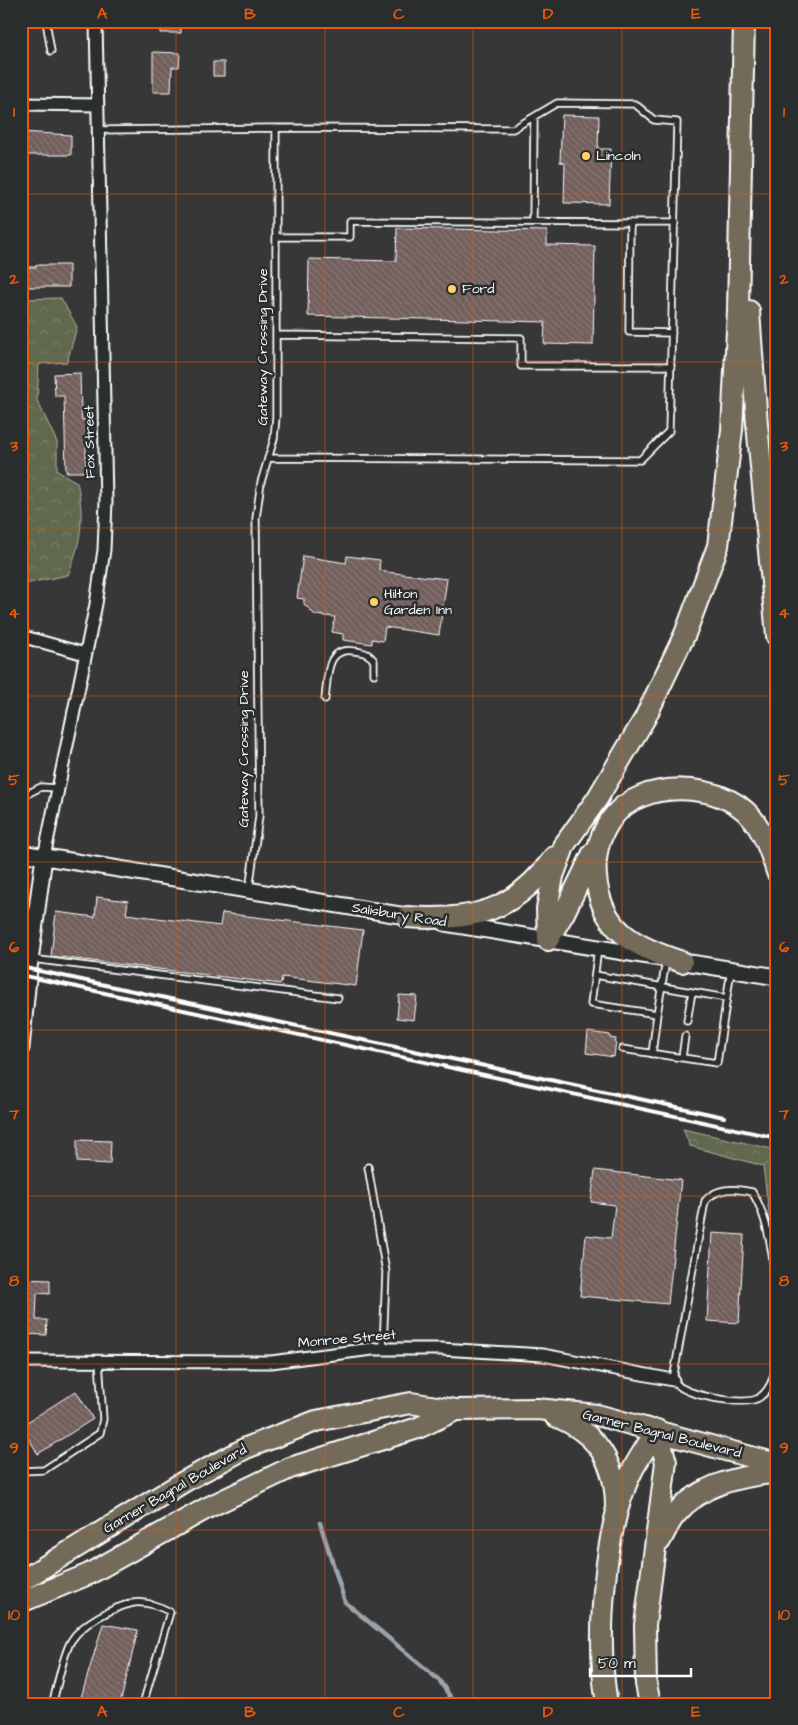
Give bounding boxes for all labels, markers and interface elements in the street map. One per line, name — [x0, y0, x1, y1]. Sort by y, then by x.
text: A — [97, 3, 108, 25]
text: B — [244, 3, 256, 25]
text: C — [393, 3, 405, 25]
text: D — [543, 3, 554, 25]
text: E — [691, 3, 701, 25]
text: 1 — [13, 101, 16, 123]
text: 1 — [783, 101, 786, 123]
place label: Lincoln — [596, 146, 641, 166]
marker: Lincoln — [580, 150, 592, 162]
text: 2 — [8, 268, 19, 290]
street label: Gateway Crossing Drive — [253, 268, 273, 426]
text: 2 — [778, 268, 789, 290]
place label: Ford — [462, 279, 494, 299]
marker: Ford — [446, 283, 458, 295]
street label: Fox Street — [79, 405, 101, 479]
text: 3 — [9, 435, 19, 457]
text: 3 — [779, 435, 789, 457]
place label: Hilton Garden Inn — [384, 584, 452, 620]
marker: Hilton Garden Inn — [368, 596, 380, 608]
text: 4 — [9, 602, 20, 624]
text: 4 — [779, 602, 790, 624]
street label: Gateway Crossing Drive — [234, 670, 254, 828]
text: 5 — [8, 769, 20, 791]
text: 5 — [778, 769, 790, 791]
street label: Salisbury Road — [350, 898, 448, 932]
text: 6 — [9, 936, 19, 958]
text: 6 — [779, 936, 789, 958]
text: 7 — [8, 1103, 19, 1125]
text: 7 — [778, 1103, 789, 1125]
text: 8 — [9, 1270, 20, 1292]
text: 8 — [779, 1270, 790, 1292]
street label: Monroe Street — [297, 1325, 397, 1353]
street label: Garner Bagnal Boulevard — [581, 1405, 743, 1463]
text: 9 — [9, 1437, 19, 1459]
text: 9 — [779, 1437, 789, 1459]
street label: Garner Bagnal Boulevard — [100, 1440, 250, 1538]
text: 10 — [8, 1604, 20, 1626]
text: 10 — [778, 1604, 790, 1626]
scale bar — [590, 1645, 692, 1677]
text: 50 m — [598, 1653, 636, 1674]
text: A — [97, 1701, 108, 1723]
text: B — [244, 1701, 256, 1723]
text: C — [393, 1701, 405, 1723]
text: D — [543, 1701, 554, 1723]
text: E — [691, 1701, 701, 1723]

